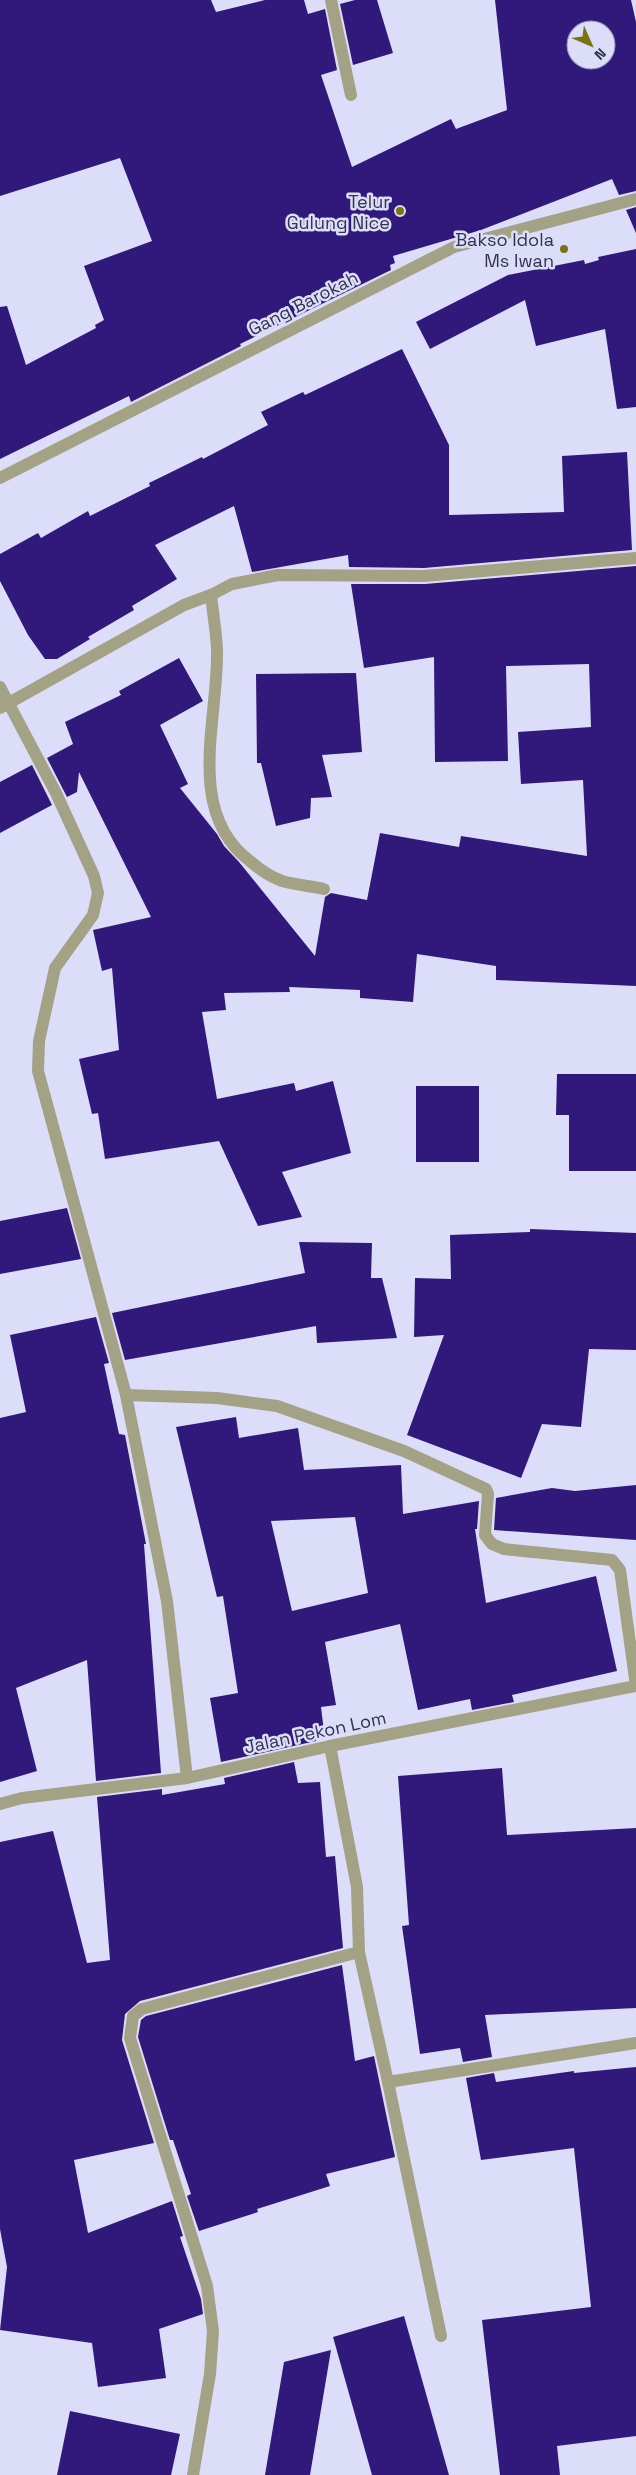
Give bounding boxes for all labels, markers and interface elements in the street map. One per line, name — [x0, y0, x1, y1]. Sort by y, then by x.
north arrow — [566, 20, 616, 70]
text: N — [591, 45, 610, 64]
place label: Telur Gulung Nice — [287, 190, 390, 234]
marker: Telur Gulung Nice — [394, 205, 406, 217]
place label: Bakso Idola Ms Iwan — [455, 228, 554, 272]
marker: Bakso Idola Ms Iwan — [558, 243, 570, 255]
street label: Gang Barokah — [244, 265, 362, 341]
street label: Jalan Pekon Lom — [242, 1706, 388, 1758]

